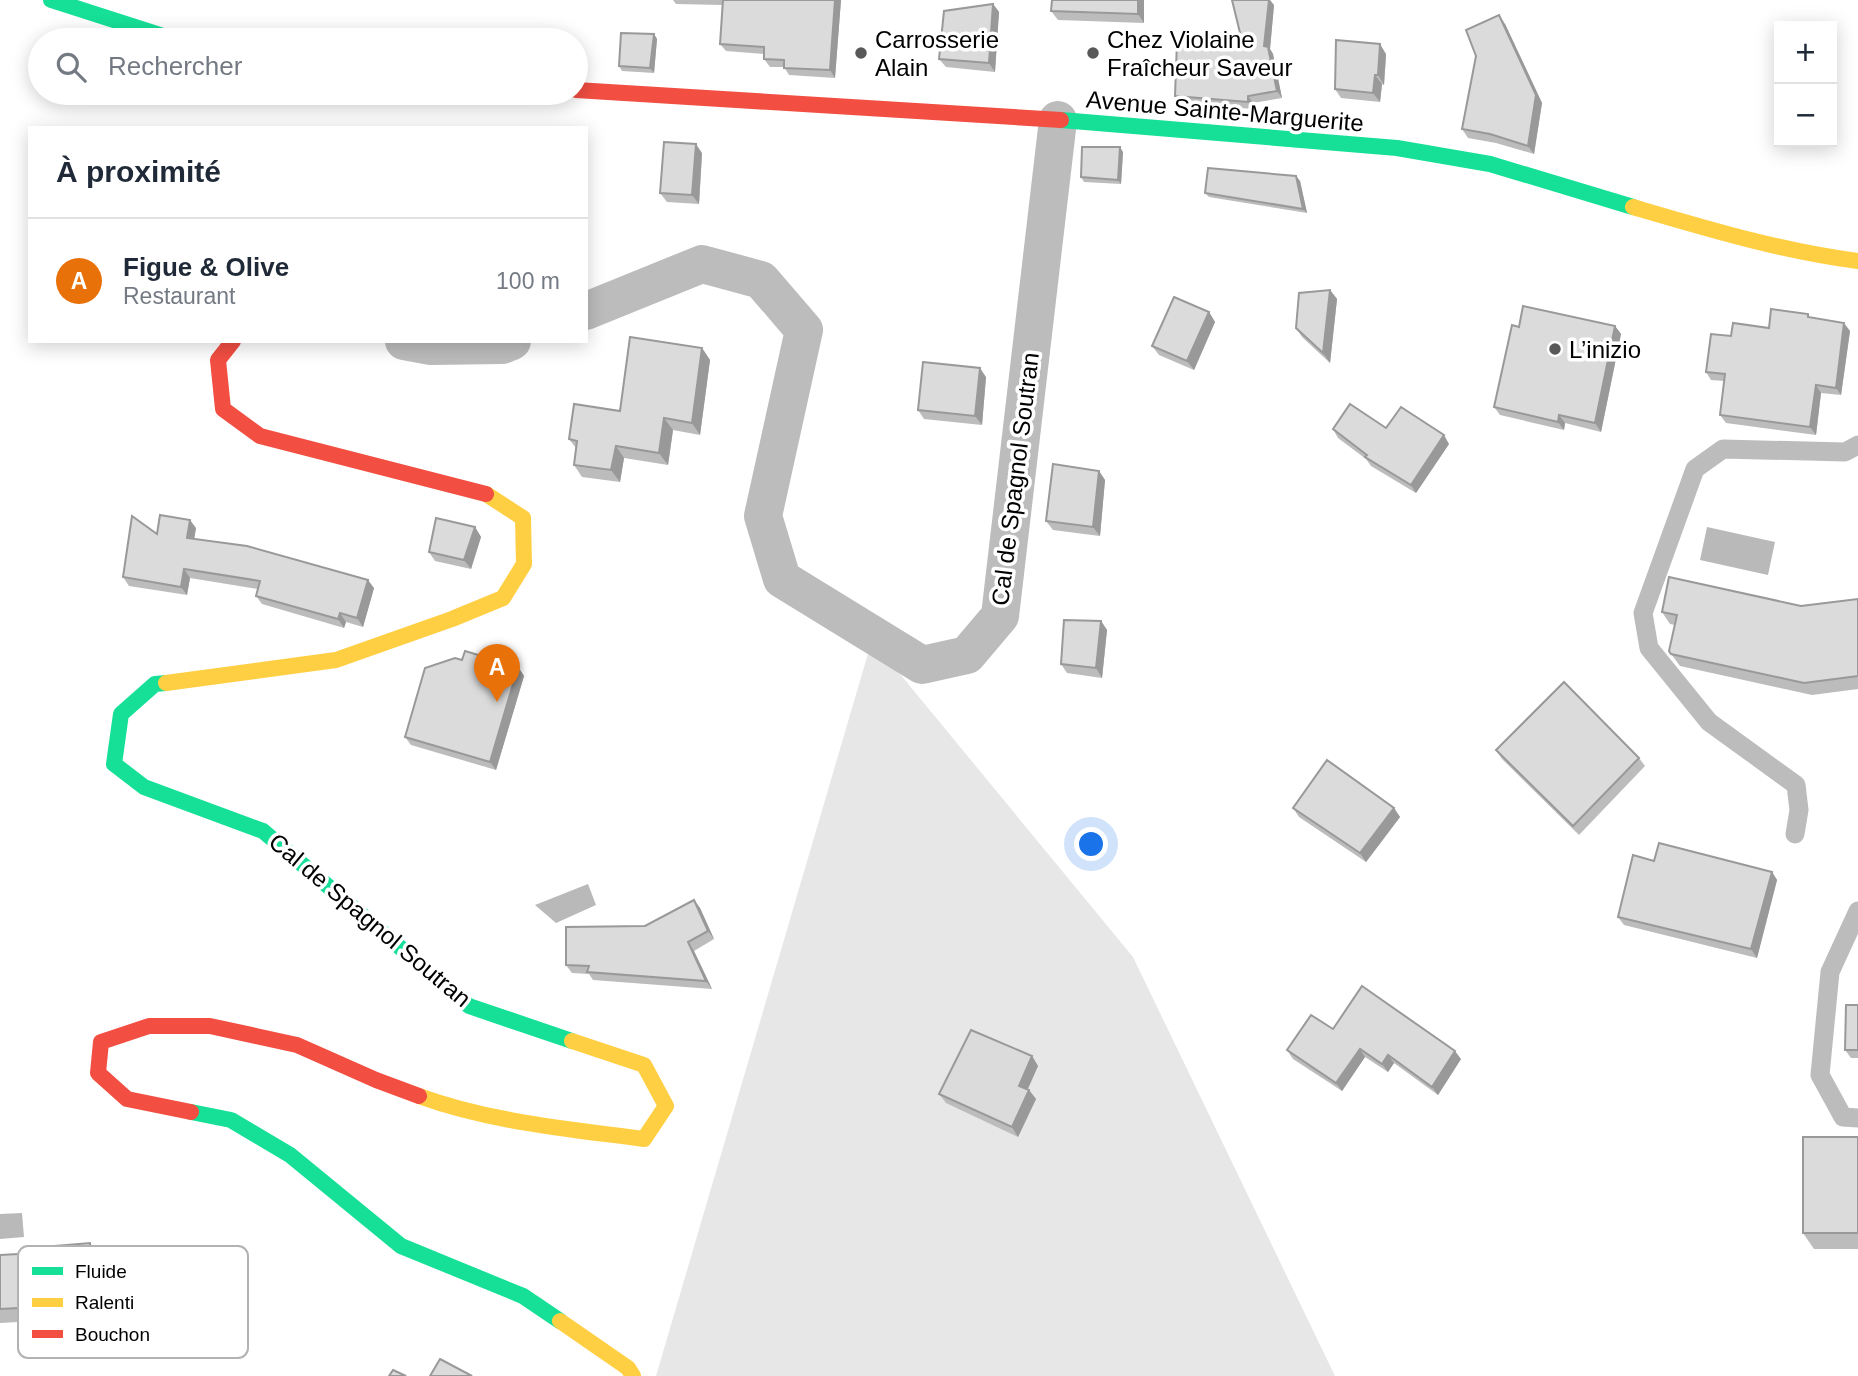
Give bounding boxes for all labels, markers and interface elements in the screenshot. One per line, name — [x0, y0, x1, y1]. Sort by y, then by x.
map controls — [1774, 21, 1837, 147]
button: + — [1774, 21, 1837, 84]
place label: Carrosserie Alain — [875, 26, 999, 81]
place label: Chez Violaine Fraîcheur Saveur — [1107, 26, 1292, 81]
search box — [28, 28, 588, 105]
marker: Carrosserie Alain — [853, 45, 869, 61]
marker: Chez Violaine Fraîcheur Saveur — [1085, 45, 1101, 61]
icon: search — [52, 48, 90, 86]
text: Rechercher — [108, 51, 242, 81]
button: − — [1774, 84, 1837, 147]
street label: Avenue Sainte-Marguerite — [1085, 85, 1365, 137]
text: À proximité — [56, 155, 221, 188]
text: Figue & Olive — [123, 252, 289, 282]
text: A — [71, 268, 87, 294]
text: 100 m — [496, 268, 560, 294]
text: Restaurant — [123, 283, 236, 309]
place label: L’inizio — [1569, 336, 1641, 363]
marker: L’inizio — [1547, 341, 1563, 357]
street label: Cal de Spagnol Soutran — [986, 351, 1044, 607]
pin: A — [474, 644, 520, 702]
your location — [1074, 827, 1108, 861]
street label: Cal de Spagnol Soutran — [264, 828, 476, 1012]
legend — [18, 1246, 248, 1358]
text: Fluide — [75, 1261, 127, 1282]
text: Ralenti — [75, 1292, 134, 1313]
text: Bouchon — [75, 1324, 150, 1345]

